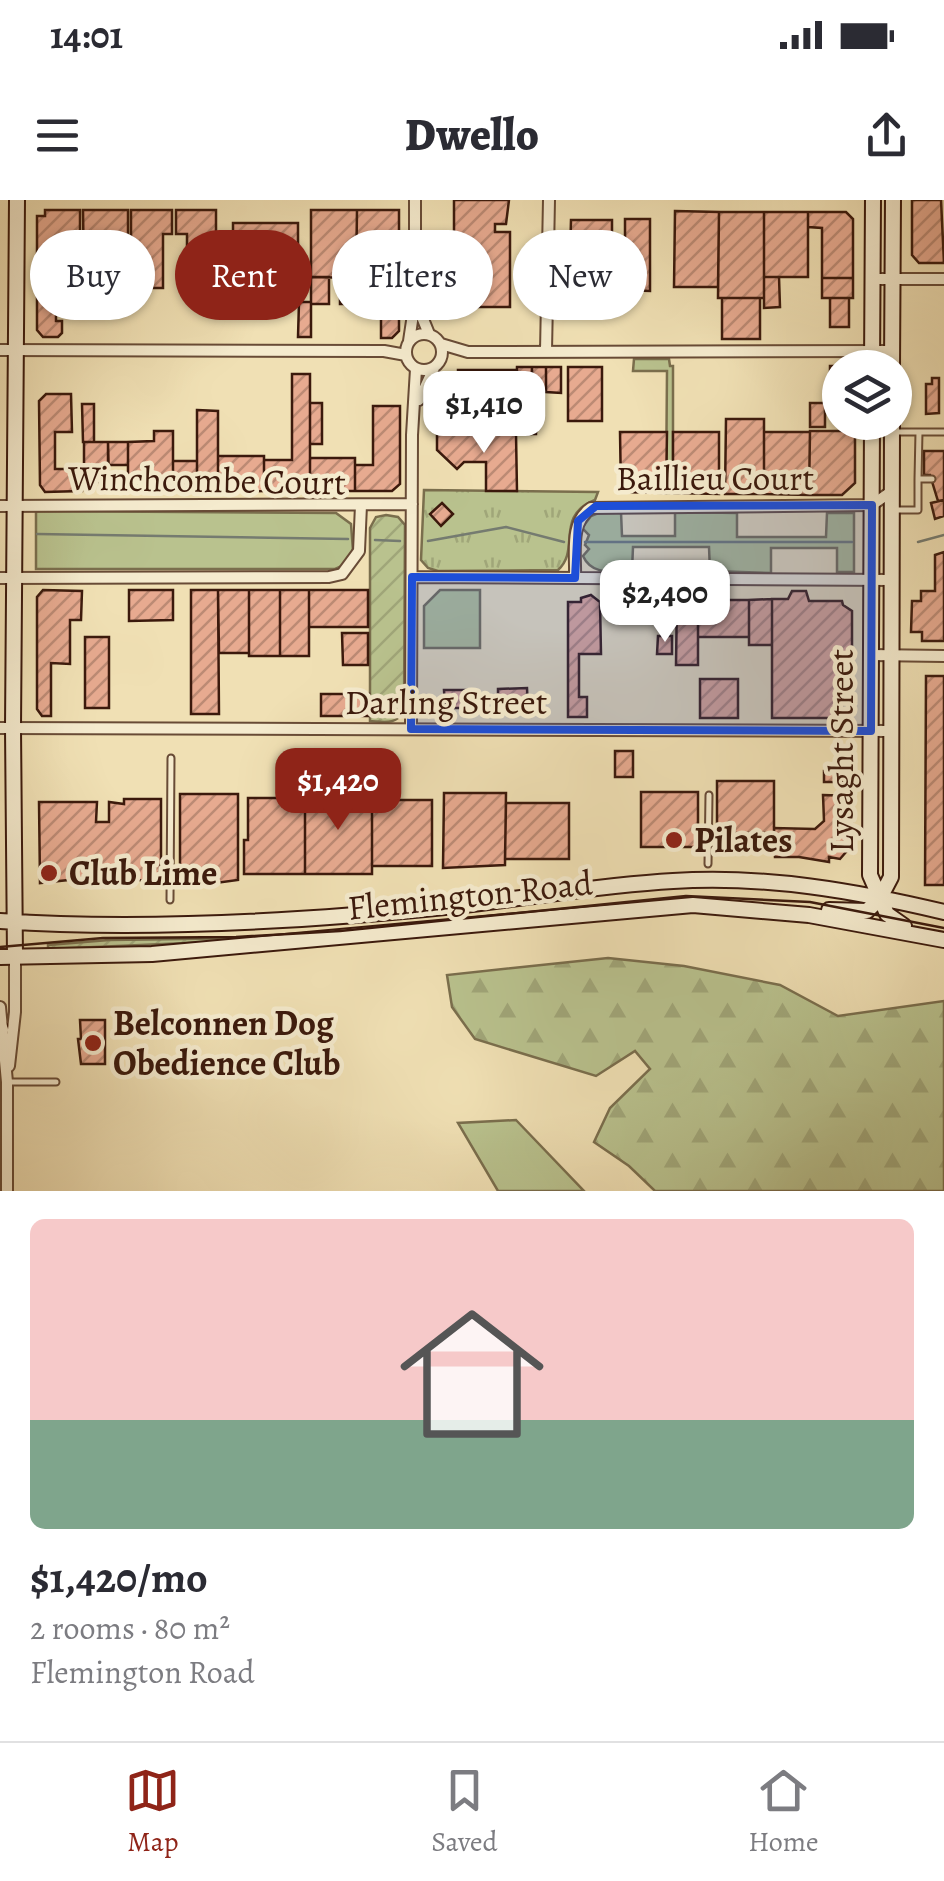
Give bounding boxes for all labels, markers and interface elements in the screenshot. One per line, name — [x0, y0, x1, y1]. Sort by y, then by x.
text: 14:01 — [50, 9, 123, 61]
text: Dwello — [405, 104, 539, 166]
icon: menu — [30, 108, 85, 163]
icon: share — [859, 108, 914, 163]
chip: Buy — [30, 230, 155, 320]
chip: Rent — [175, 230, 312, 320]
chip: Filters — [332, 230, 493, 320]
chip: New — [513, 230, 647, 320]
map controls — [822, 350, 912, 440]
button: layers — [822, 350, 912, 440]
pin: $1,410 — [403, 371, 565, 456]
text: $1,410 — [445, 381, 523, 425]
street label: Winchcombe Court — [67, 454, 346, 506]
street label: Baillieu Court — [616, 454, 814, 502]
pin: $2,400 — [584, 560, 746, 645]
text: $2,400 — [622, 570, 708, 614]
street label: Lysaght Street — [817, 649, 865, 853]
street label: Darling Street — [345, 678, 547, 726]
pin: $1,420 — [257, 748, 419, 833]
text: $1,420 — [297, 758, 379, 802]
place label: Pilates — [694, 816, 793, 864]
marker: Pilates — [663, 829, 685, 851]
place label: Club Lime — [69, 849, 217, 897]
street label: Flemington Road — [345, 858, 595, 932]
marker: Club Lime — [38, 862, 60, 884]
place label: Belconnen Dog Obedience Club — [113, 999, 340, 1087]
marker: Belconnen Dog Obedience Club — [82, 1032, 104, 1054]
icon: home — [382, 1284, 562, 1464]
text: $1,420/mo — [30, 1549, 208, 1606]
text: 2 rooms · 80 m² — [30, 1606, 230, 1650]
text: Flemington Road — [30, 1650, 255, 1694]
tab: Map — [125, 1763, 180, 1861]
tab: Saved — [431, 1763, 498, 1861]
tab: Home — [748, 1763, 819, 1861]

